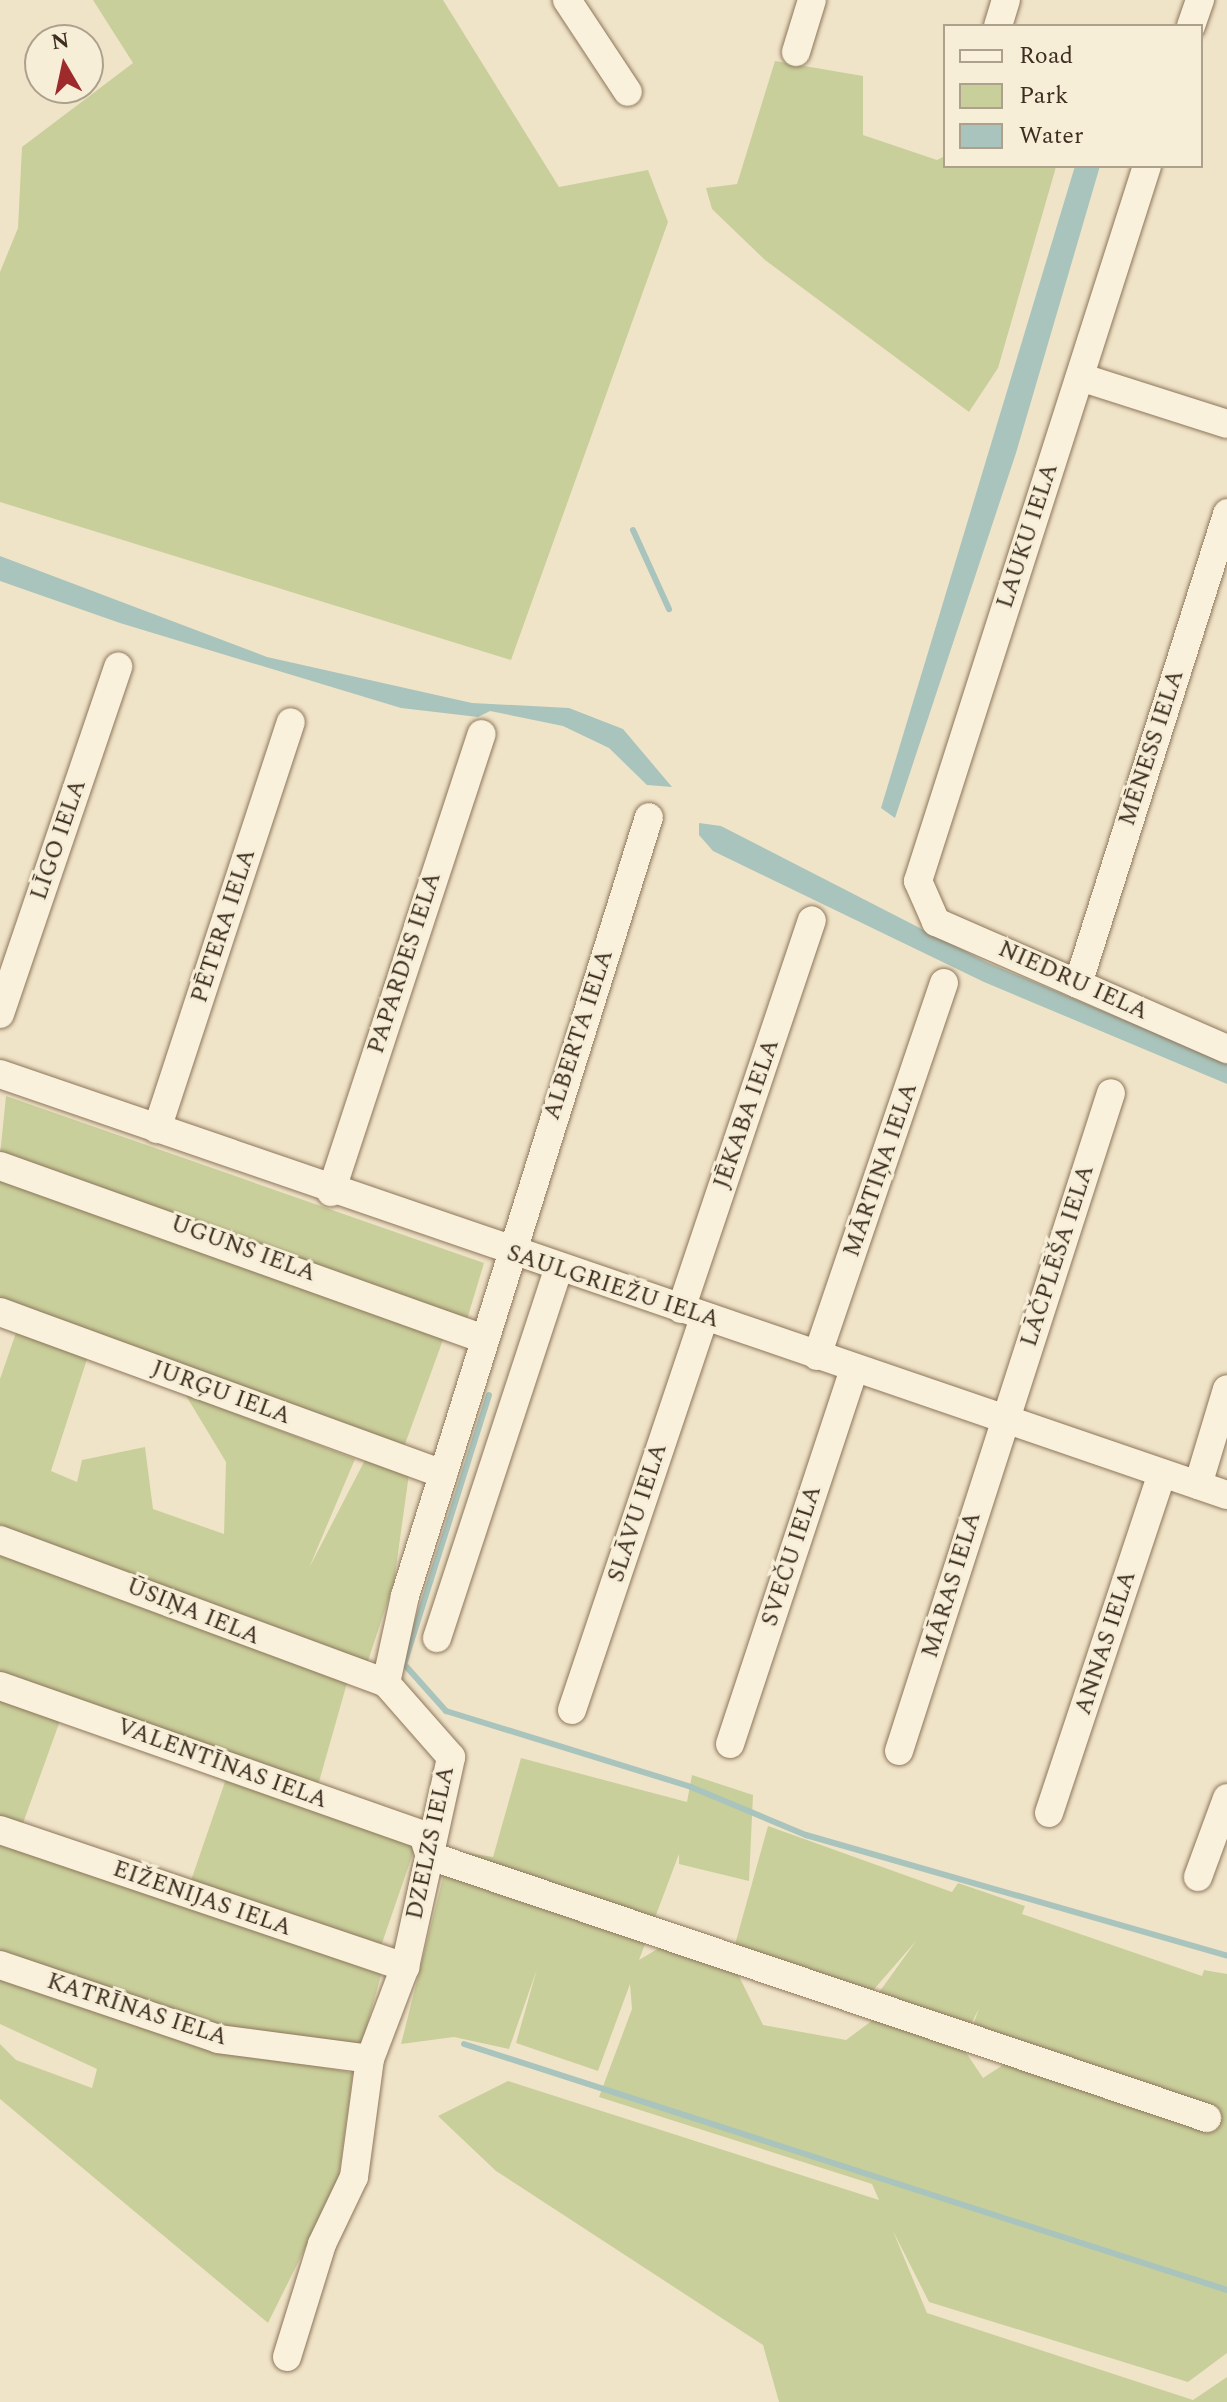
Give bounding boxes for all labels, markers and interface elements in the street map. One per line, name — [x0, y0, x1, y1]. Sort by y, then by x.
north arrow — [24, 24, 104, 104]
text: N — [49, 24, 72, 59]
legend — [943, 24, 1203, 168]
text: Road — [1019, 38, 1073, 74]
text: Park — [1019, 78, 1069, 114]
text: Water — [1019, 118, 1083, 154]
street label: LAUKU IELA — [991, 460, 1065, 612]
street label: MĒNESS IELA — [1113, 666, 1191, 830]
street label: LĪGO IELA — [25, 776, 93, 904]
street label: PĒTERA IELA — [186, 845, 262, 1007]
street label: PAPARDES IELA — [362, 869, 448, 1057]
street label: NIEDRU IELA — [994, 935, 1152, 1027]
street label: ALBERTA IELA — [538, 946, 620, 1124]
street label: JĒKABA IELA — [708, 1035, 786, 1193]
street label: MĀRTIŅA IELA — [838, 1079, 924, 1261]
street label: LĀČPLĒŠA IELA — [1015, 1161, 1101, 1351]
street label: UGUNS IELA — [166, 1209, 320, 1289]
street label: SAULGRIEŽU IELA — [503, 1239, 723, 1335]
street label: JURĢU IELA — [148, 1355, 294, 1431]
street label: SLĀVU IELA — [602, 1440, 674, 1586]
street label: SVEČU IELA — [756, 1482, 828, 1630]
street label: MĀRAS IELA — [916, 1508, 988, 1662]
street label: ANNAS IELA — [1069, 1567, 1143, 1719]
street label: ŪSIŅA IELA — [122, 1572, 264, 1652]
street label: VALENTĪNAS IELA — [113, 1713, 331, 1815]
street label: DZELZS IELA — [401, 1764, 461, 1922]
street label: EIŽENIJAS IELA — [109, 1855, 295, 1943]
street label: KATRĪNAS IELA — [43, 1967, 231, 2053]

